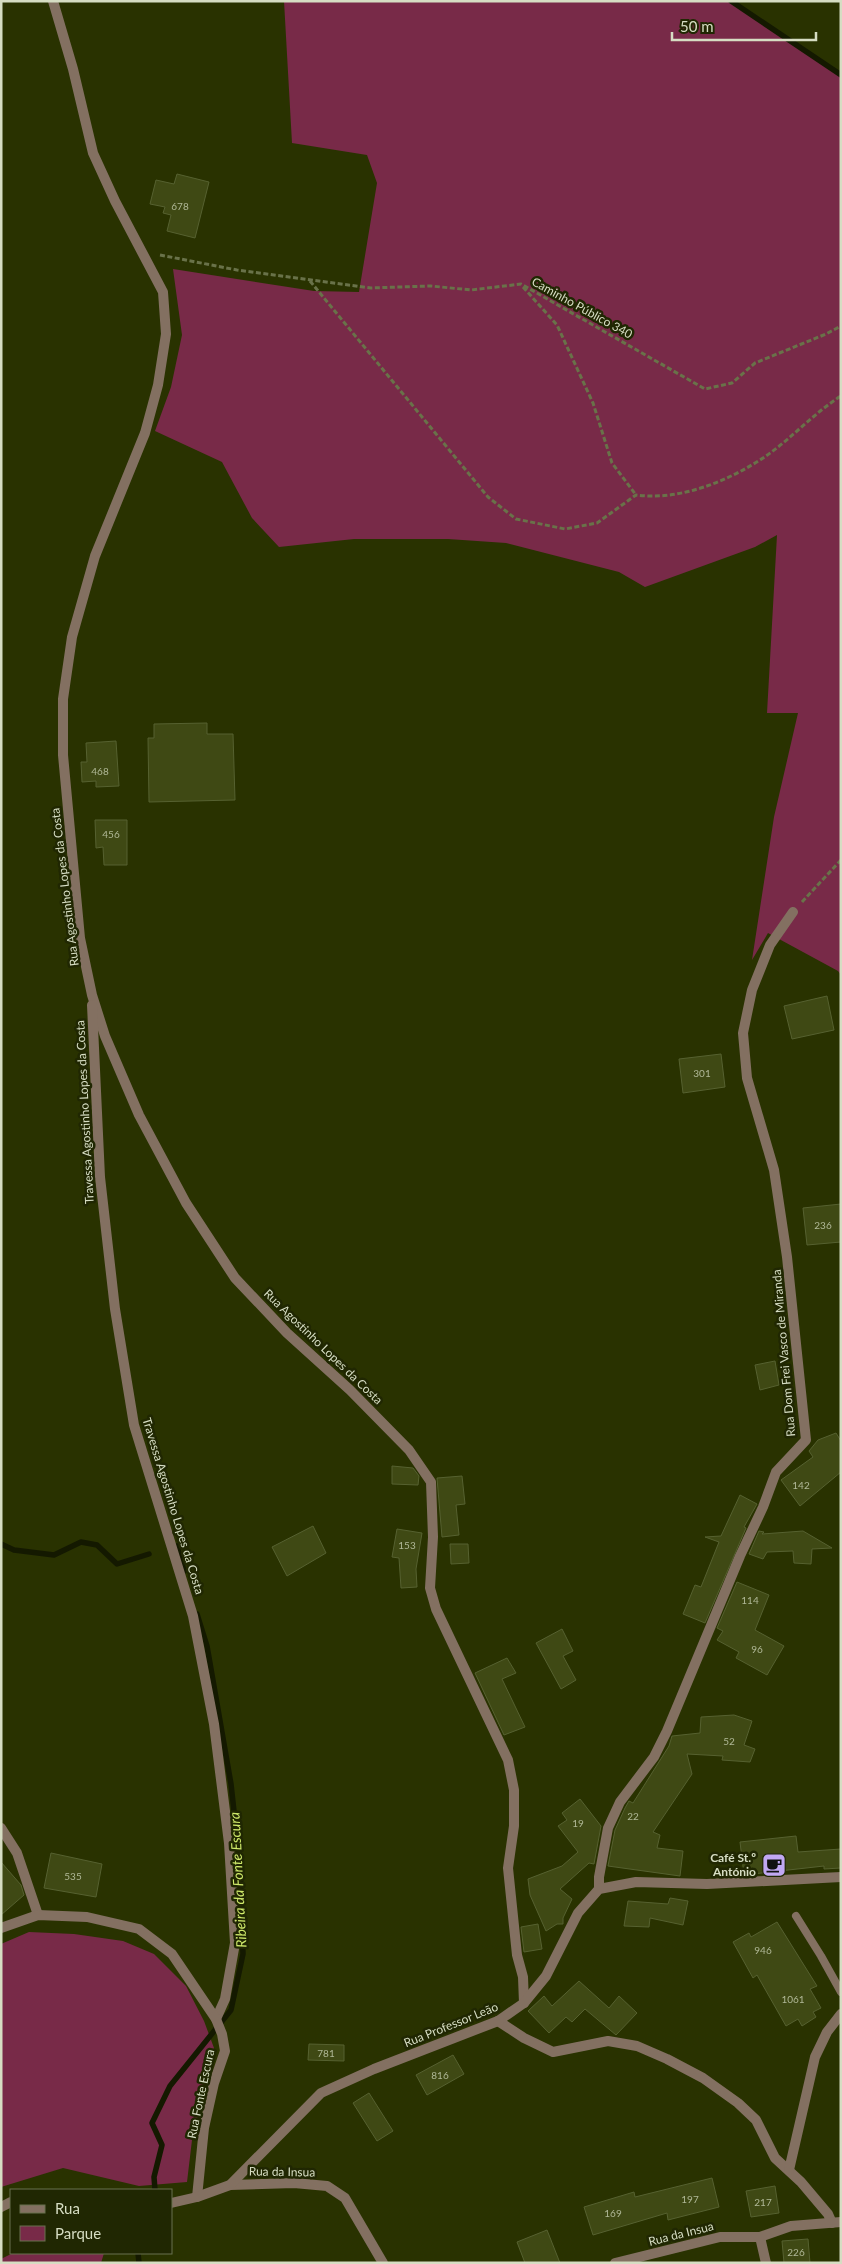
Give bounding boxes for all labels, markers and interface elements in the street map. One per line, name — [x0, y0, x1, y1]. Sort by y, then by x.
scale bar — [672, 10, 816, 42]
text: 50 m — [680, 17, 714, 35]
house number: 678 — [171, 200, 189, 212]
street label: Caminho Público 340 — [529, 274, 635, 341]
house number: 468 — [91, 765, 109, 777]
street label: Rua Agostinho Lopes da Costa — [47, 807, 82, 967]
house number: 456 — [102, 828, 120, 840]
street label: Travessa Agostinho Lopes da Costa — [72, 1020, 97, 1204]
house number: 301 — [693, 1067, 711, 1079]
house number: 236 — [814, 1219, 832, 1231]
street label: Rua Dom Frei Vasco de Miranda — [769, 1269, 798, 1437]
street label: Rua Agostinho Lopes da Costa — [261, 1286, 386, 1407]
street label: Travessa Agostinho Lopes da Costa — [139, 1416, 208, 1596]
house number: 142 — [792, 1479, 810, 1491]
house number: 153 — [398, 1539, 416, 1551]
house number: 114 — [741, 1594, 759, 1606]
house number: 96 — [751, 1643, 763, 1655]
house number: 52 — [723, 1735, 735, 1747]
house number: 22 — [627, 1810, 639, 1822]
water label: Ribeira da Fonte Escura — [225, 1812, 250, 1948]
house number: 19 — [572, 1817, 584, 1829]
place label: Café St.º António — [710, 1850, 756, 1879]
cafe icon: Café St.º António — [761, 1852, 787, 1878]
house number: 535 — [64, 1870, 82, 1882]
house number: 946 — [754, 1944, 772, 1956]
house number: 1061 — [781, 1993, 805, 2005]
street label: Rua Professor Leão — [401, 1999, 500, 2050]
house number: 781 — [317, 2047, 335, 2059]
street label: Rua Fonte Escura — [184, 2048, 217, 2140]
house number: 816 — [431, 2069, 449, 2081]
street label: Rua da Insua — [249, 2163, 315, 2180]
legend — [10, 2189, 172, 2254]
house number: 197 — [681, 2193, 699, 2205]
house number: 217 — [754, 2196, 772, 2208]
text: Rua — [55, 2199, 80, 2217]
house number: 169 — [604, 2207, 622, 2219]
street label: Rua da Insua — [647, 2218, 715, 2249]
text: Parque — [55, 2224, 101, 2242]
house number: 226 — [787, 2246, 805, 2258]

